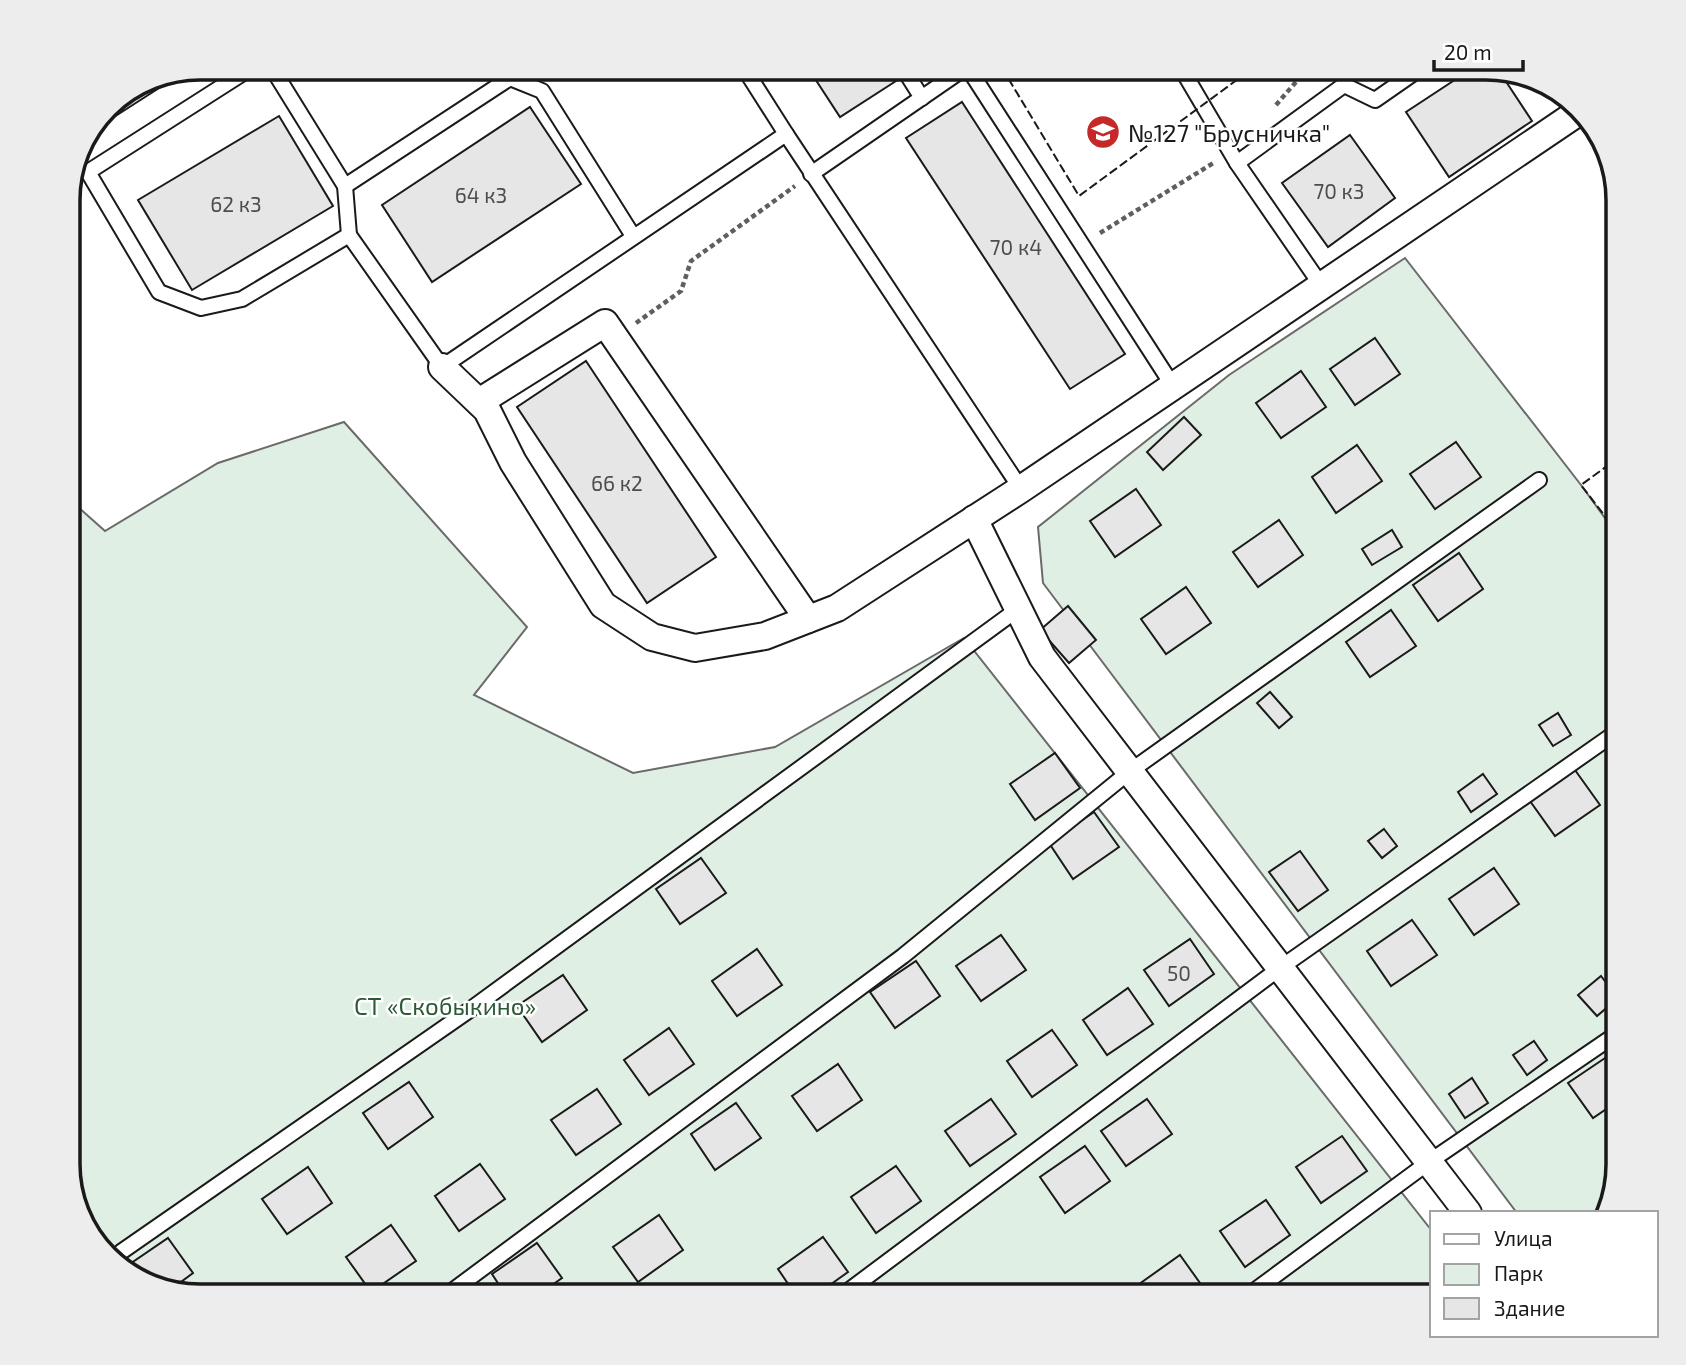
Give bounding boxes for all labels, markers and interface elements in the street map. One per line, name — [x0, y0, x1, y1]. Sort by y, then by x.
scale bar — [1434, 28, 1523, 72]
text: 20 m — [1444, 39, 1492, 64]
school or university icon: №127 "Брусничка" — [1084, 113, 1122, 151]
place label: №127 "Брусничка" — [1128, 118, 1330, 148]
house number: 70 к3 — [1313, 178, 1365, 203]
house number: 64 к3 — [455, 182, 507, 207]
house number: 62 к3 — [210, 191, 262, 216]
house number: 70 к4 — [990, 234, 1042, 259]
house number: 66 к2 — [591, 470, 643, 495]
house number: 50 — [1167, 960, 1191, 985]
park label: СТ «Скобыкино» — [354, 991, 536, 1020]
legend — [1430, 1211, 1658, 1337]
text: Улица — [1494, 1225, 1553, 1250]
text: Парк — [1494, 1260, 1543, 1285]
text: Здание — [1494, 1295, 1565, 1320]

